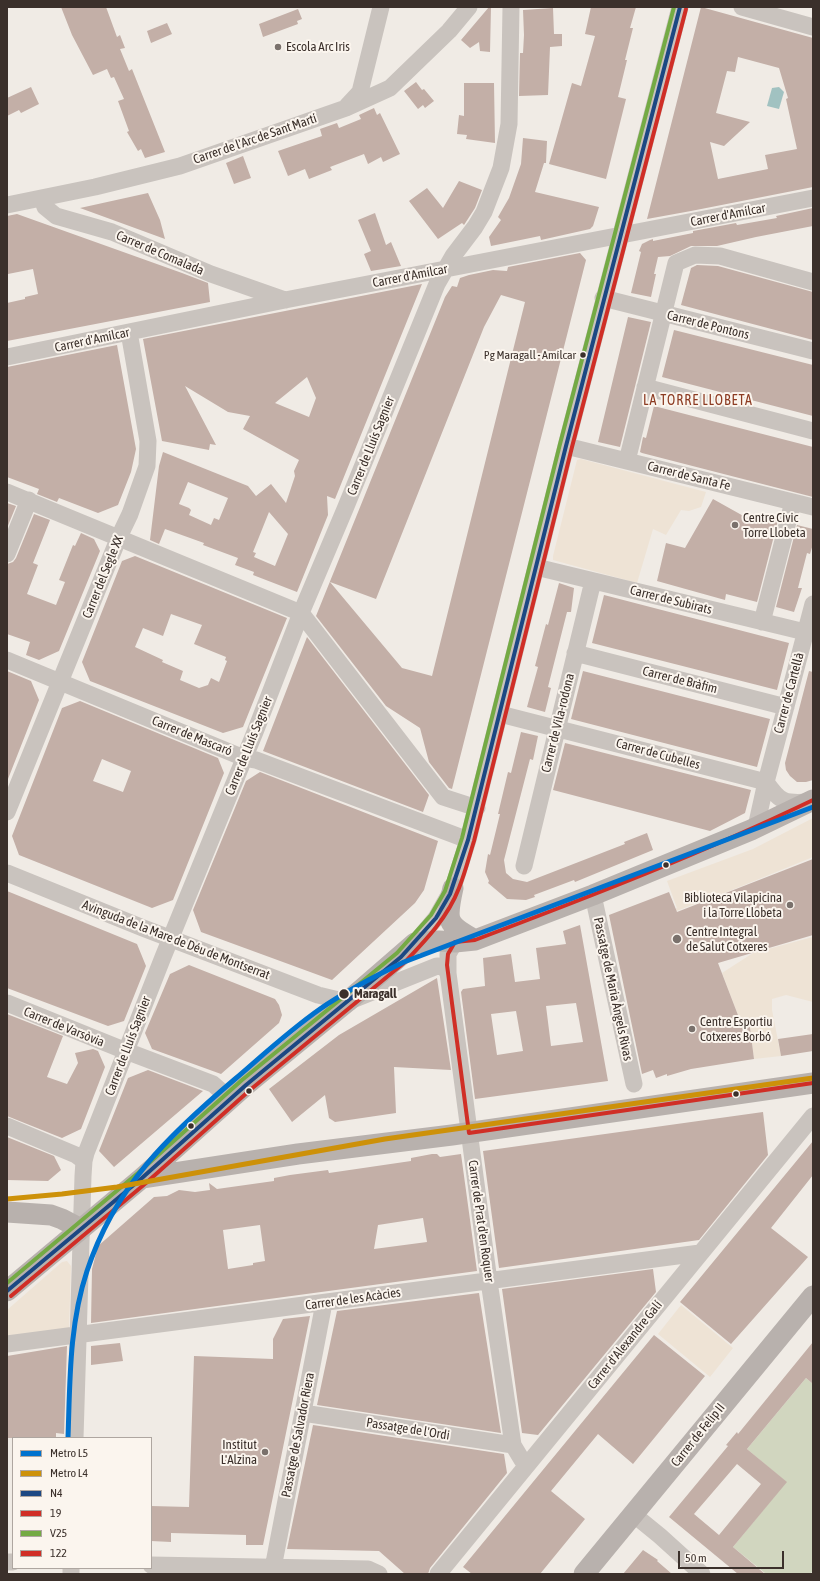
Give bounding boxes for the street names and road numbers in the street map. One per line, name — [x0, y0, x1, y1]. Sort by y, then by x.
street label: Carrer de l'Arc de Sant Martí — [191, 111, 319, 167]
street label: Carrer d'Amílcar — [689, 200, 767, 230]
street label: Carrer de Comalada — [114, 227, 206, 279]
street label: Carrer d'Amílcar — [371, 261, 449, 291]
street label: Carrer de Pontons — [665, 307, 751, 343]
street label: Carrer d'Amílcar — [53, 324, 131, 356]
street label: Carrer de Lluís Sagnier — [344, 394, 398, 498]
street label: Carrer de Santa Fe — [646, 458, 732, 494]
street label: Carrer del Segle XX — [79, 533, 127, 621]
street label: Carrer de Subirats — [628, 582, 714, 618]
street label: Carrer de Cartellà — [771, 651, 807, 735]
street label: Carrer de Bràfim — [641, 663, 719, 697]
street label: Carrer de Vila-rodona — [538, 672, 578, 774]
street label: Carrer de Lluís Sagnier — [222, 694, 276, 798]
street label: Carrer de Mascaró — [150, 713, 234, 759]
street label: Carrer de Cubelles — [614, 735, 702, 773]
street label: Avinguda de la Mare de Déu de Montserrat — [80, 897, 272, 983]
street label: Passatge de Maria Àngels Rivas — [590, 916, 636, 1062]
street label: Carrer de Lluís Sagnier — [102, 994, 154, 1098]
street label: Carrer de Varsòvia — [21, 1004, 107, 1050]
street label: Carrer de Prat d'en Roquer — [465, 1159, 497, 1283]
street label: Carrer de les Acàcies — [304, 1285, 402, 1313]
street label: Carrer d'Alexandre Galí — [584, 1298, 666, 1392]
street label: Passatge de Salvador Riera — [278, 1371, 318, 1499]
street label: Carrer de Felip II — [668, 1400, 728, 1470]
street label: Passatge de l'Ordi — [365, 1415, 451, 1443]

